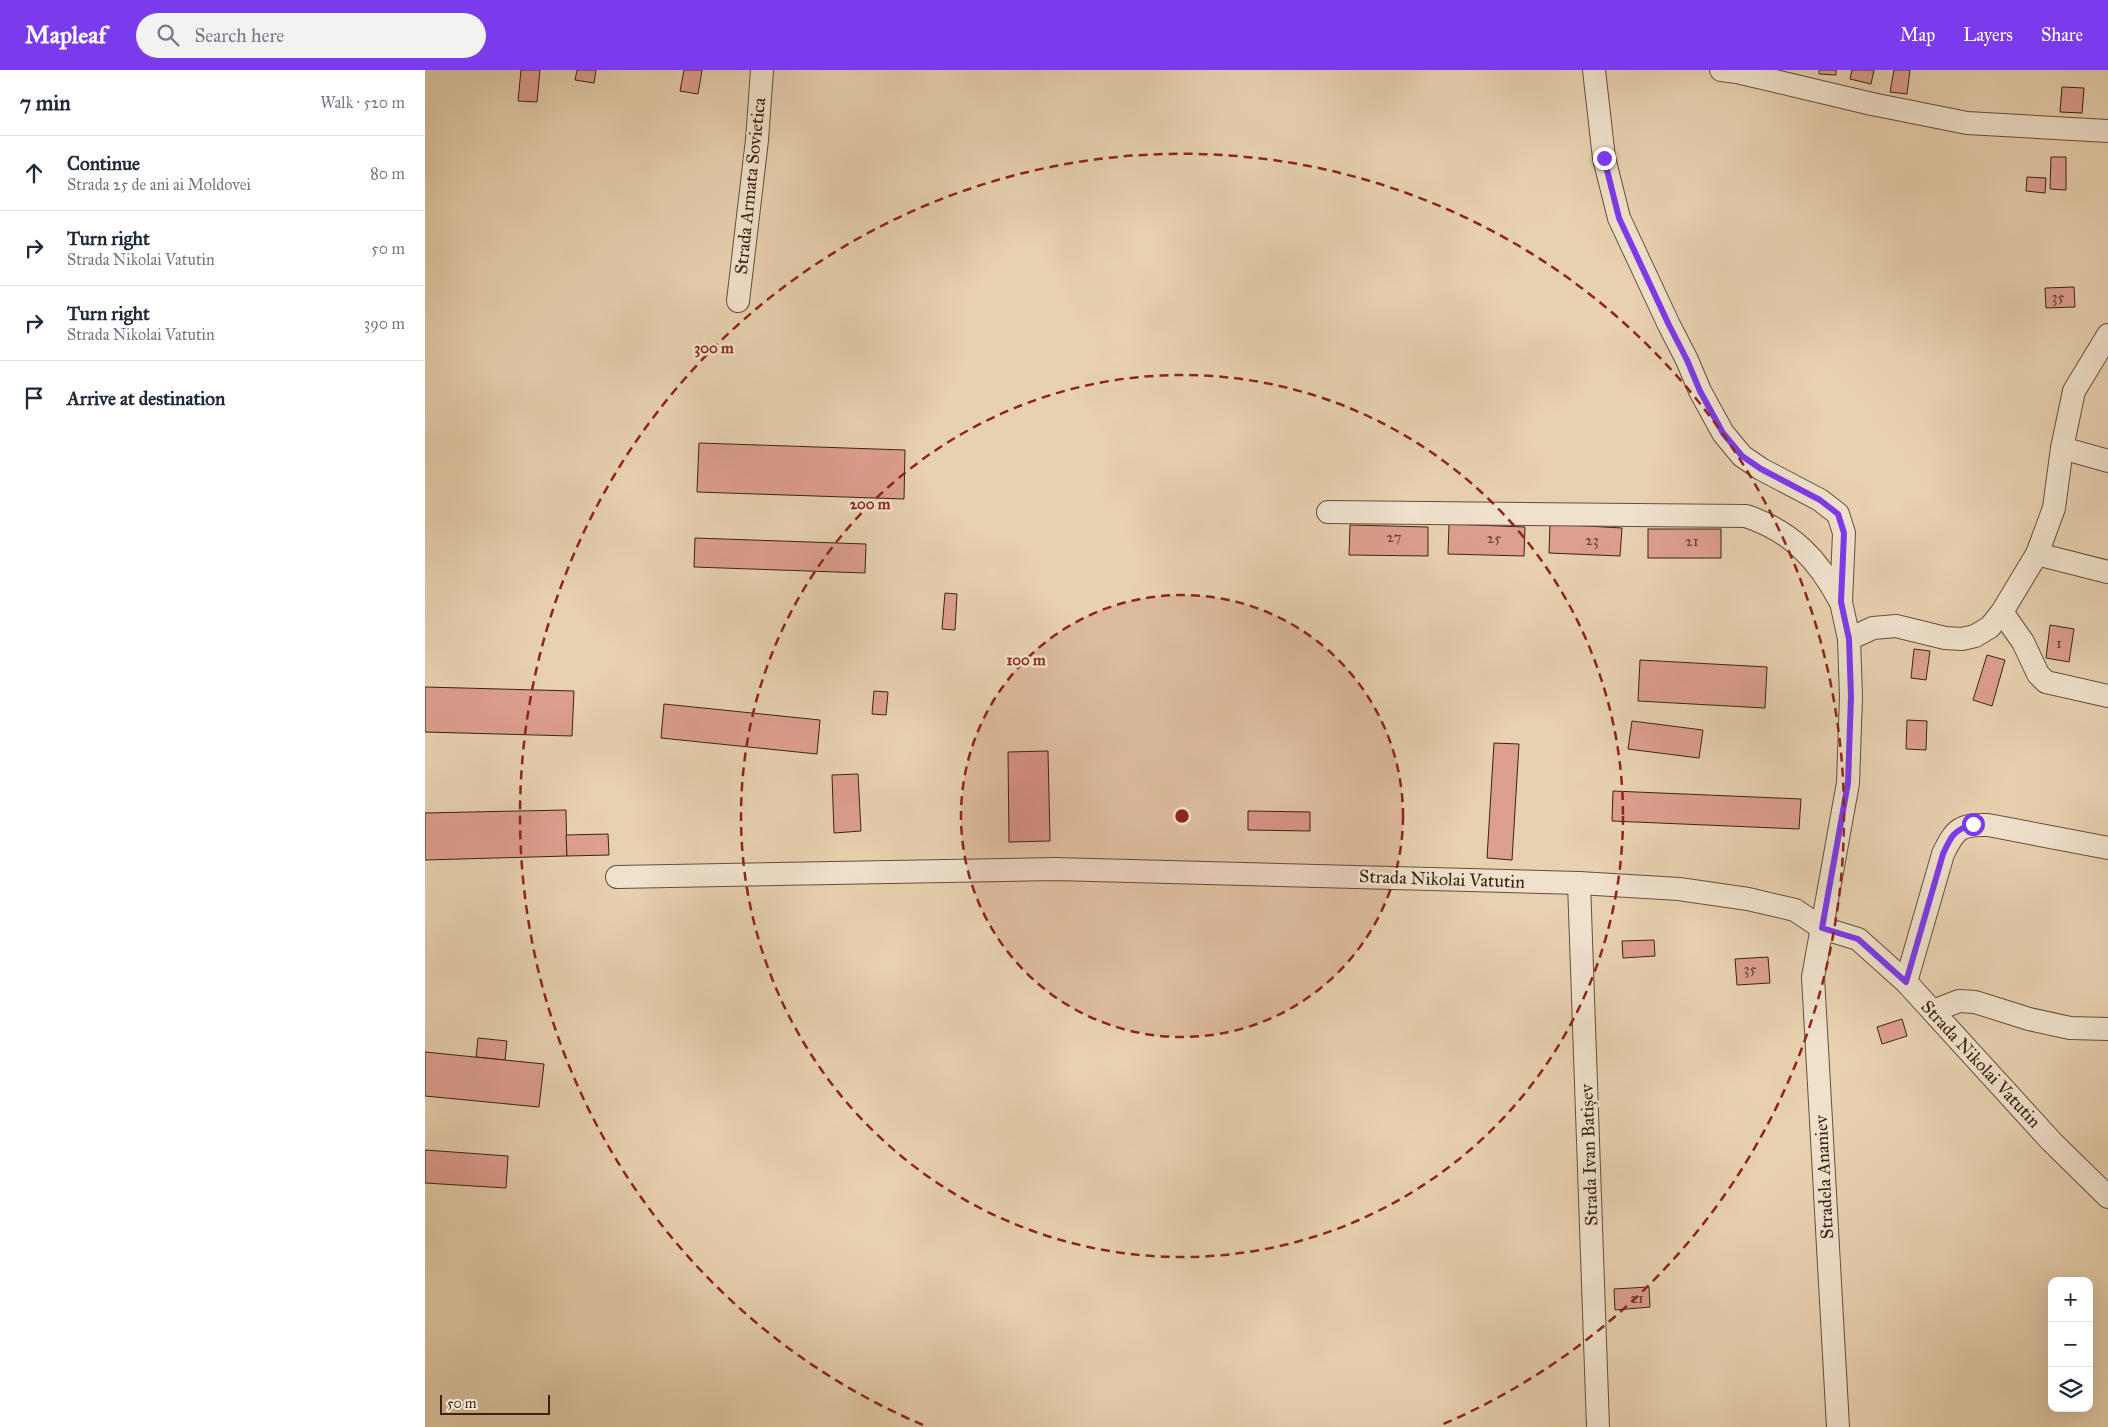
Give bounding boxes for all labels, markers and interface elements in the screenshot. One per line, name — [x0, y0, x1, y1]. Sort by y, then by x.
search box — [136, 13, 486, 58]
text: Mapleaf — [25, 20, 106, 50]
icon: search — [154, 21, 182, 49]
text: Search here — [194, 24, 284, 47]
text: Map — [1900, 24, 1935, 46]
text: Layers — [1963, 24, 2013, 46]
text: Share — [2041, 24, 2083, 46]
text: 7 min — [20, 90, 71, 116]
text: Walk · 520 m — [320, 93, 405, 112]
street label: Strada Armata Sovietica — [730, 96, 770, 276]
route end — [1593, 147, 1616, 170]
text: Continue — [67, 152, 140, 175]
icon: ahead — [20, 159, 48, 187]
text: 80 m — [370, 164, 405, 183]
text: Strada 25 de ani ai Moldovei — [67, 175, 251, 194]
text: Turn right — [67, 227, 150, 250]
icon: right — [20, 234, 48, 262]
text: 50 m — [371, 239, 405, 258]
text: Strada Nikolai Vatutin — [67, 250, 215, 269]
house number: 35 — [2052, 288, 2065, 306]
text: Turn right — [67, 302, 150, 325]
icon: right — [20, 309, 48, 337]
text: 390 m — [364, 314, 405, 333]
text: Strada Nikolai Vatutin — [67, 325, 215, 344]
text: 300 m — [694, 339, 734, 358]
icon: arrive — [20, 384, 48, 412]
text: Arrive at destination — [67, 387, 225, 410]
text: 200 m — [850, 495, 891, 513]
house number: 27 — [1387, 528, 1402, 546]
house number: 25 — [1487, 529, 1501, 547]
house number: 23 — [1585, 531, 1599, 549]
house number: 21 — [1685, 532, 1699, 550]
house number: 1 — [2056, 634, 2062, 652]
text: 100 m — [1006, 651, 1046, 669]
centre of rings — [1173, 807, 1191, 825]
route start — [1962, 813, 1985, 836]
street label: Strada Nikolai Vatutin — [1359, 865, 1526, 893]
house number: 35 — [1744, 960, 1757, 978]
street label: Strada Nikolai Vatutin — [1916, 996, 2046, 1132]
street label: Strada Ivan Batișev — [1575, 1082, 1602, 1226]
street label: Stradela Ananiev — [1810, 1113, 1838, 1240]
map controls — [2048, 1277, 2093, 1412]
button: + — [2048, 1277, 2093, 1322]
house number: 21 — [1630, 1289, 1644, 1307]
button: − — [2048, 1322, 2093, 1367]
button: layers — [2048, 1367, 2093, 1412]
scale bar — [440, 1392, 550, 1415]
text: 50 m — [447, 1395, 476, 1412]

